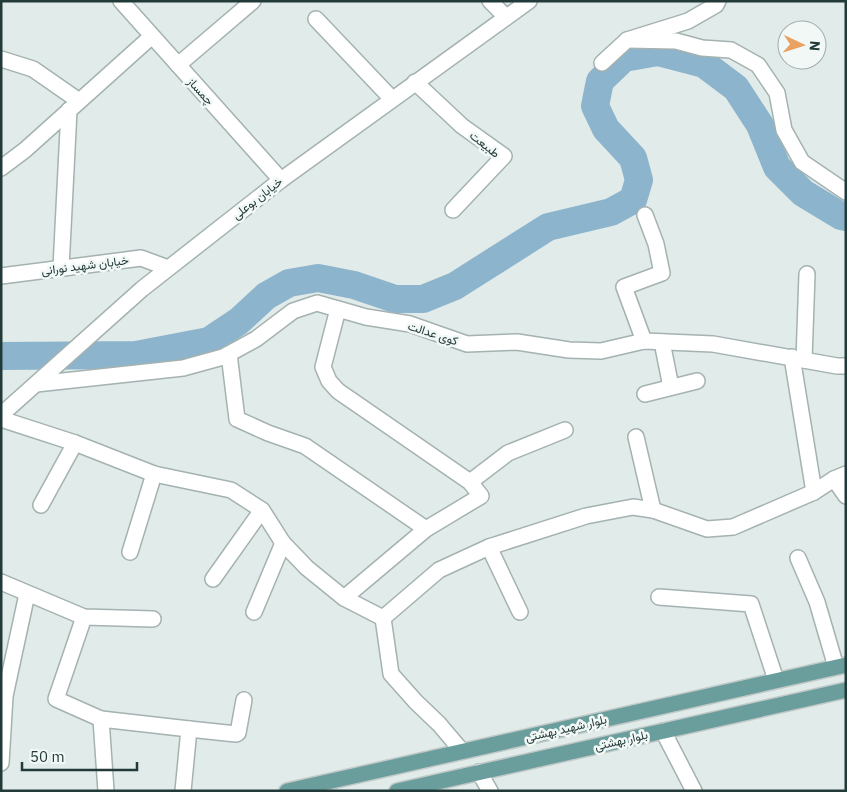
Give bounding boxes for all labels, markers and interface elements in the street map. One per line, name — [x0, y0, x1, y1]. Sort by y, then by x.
north arrow — [777, 20, 827, 70]
text: N — [806, 40, 824, 52]
street label: چمساز — [183, 73, 217, 109]
street label: طبيعت — [467, 127, 503, 161]
street label: خیابان بوعلی — [229, 174, 286, 223]
street label: خیابان شهید نورانی — [40, 252, 130, 279]
street label: کوی عدالت — [406, 318, 460, 349]
street label: بلوار شهید بهشتی — [524, 711, 608, 746]
street label: بلوار بهشتی — [593, 727, 649, 754]
scale bar — [22, 740, 138, 772]
text: 50 m — [30, 747, 65, 766]

